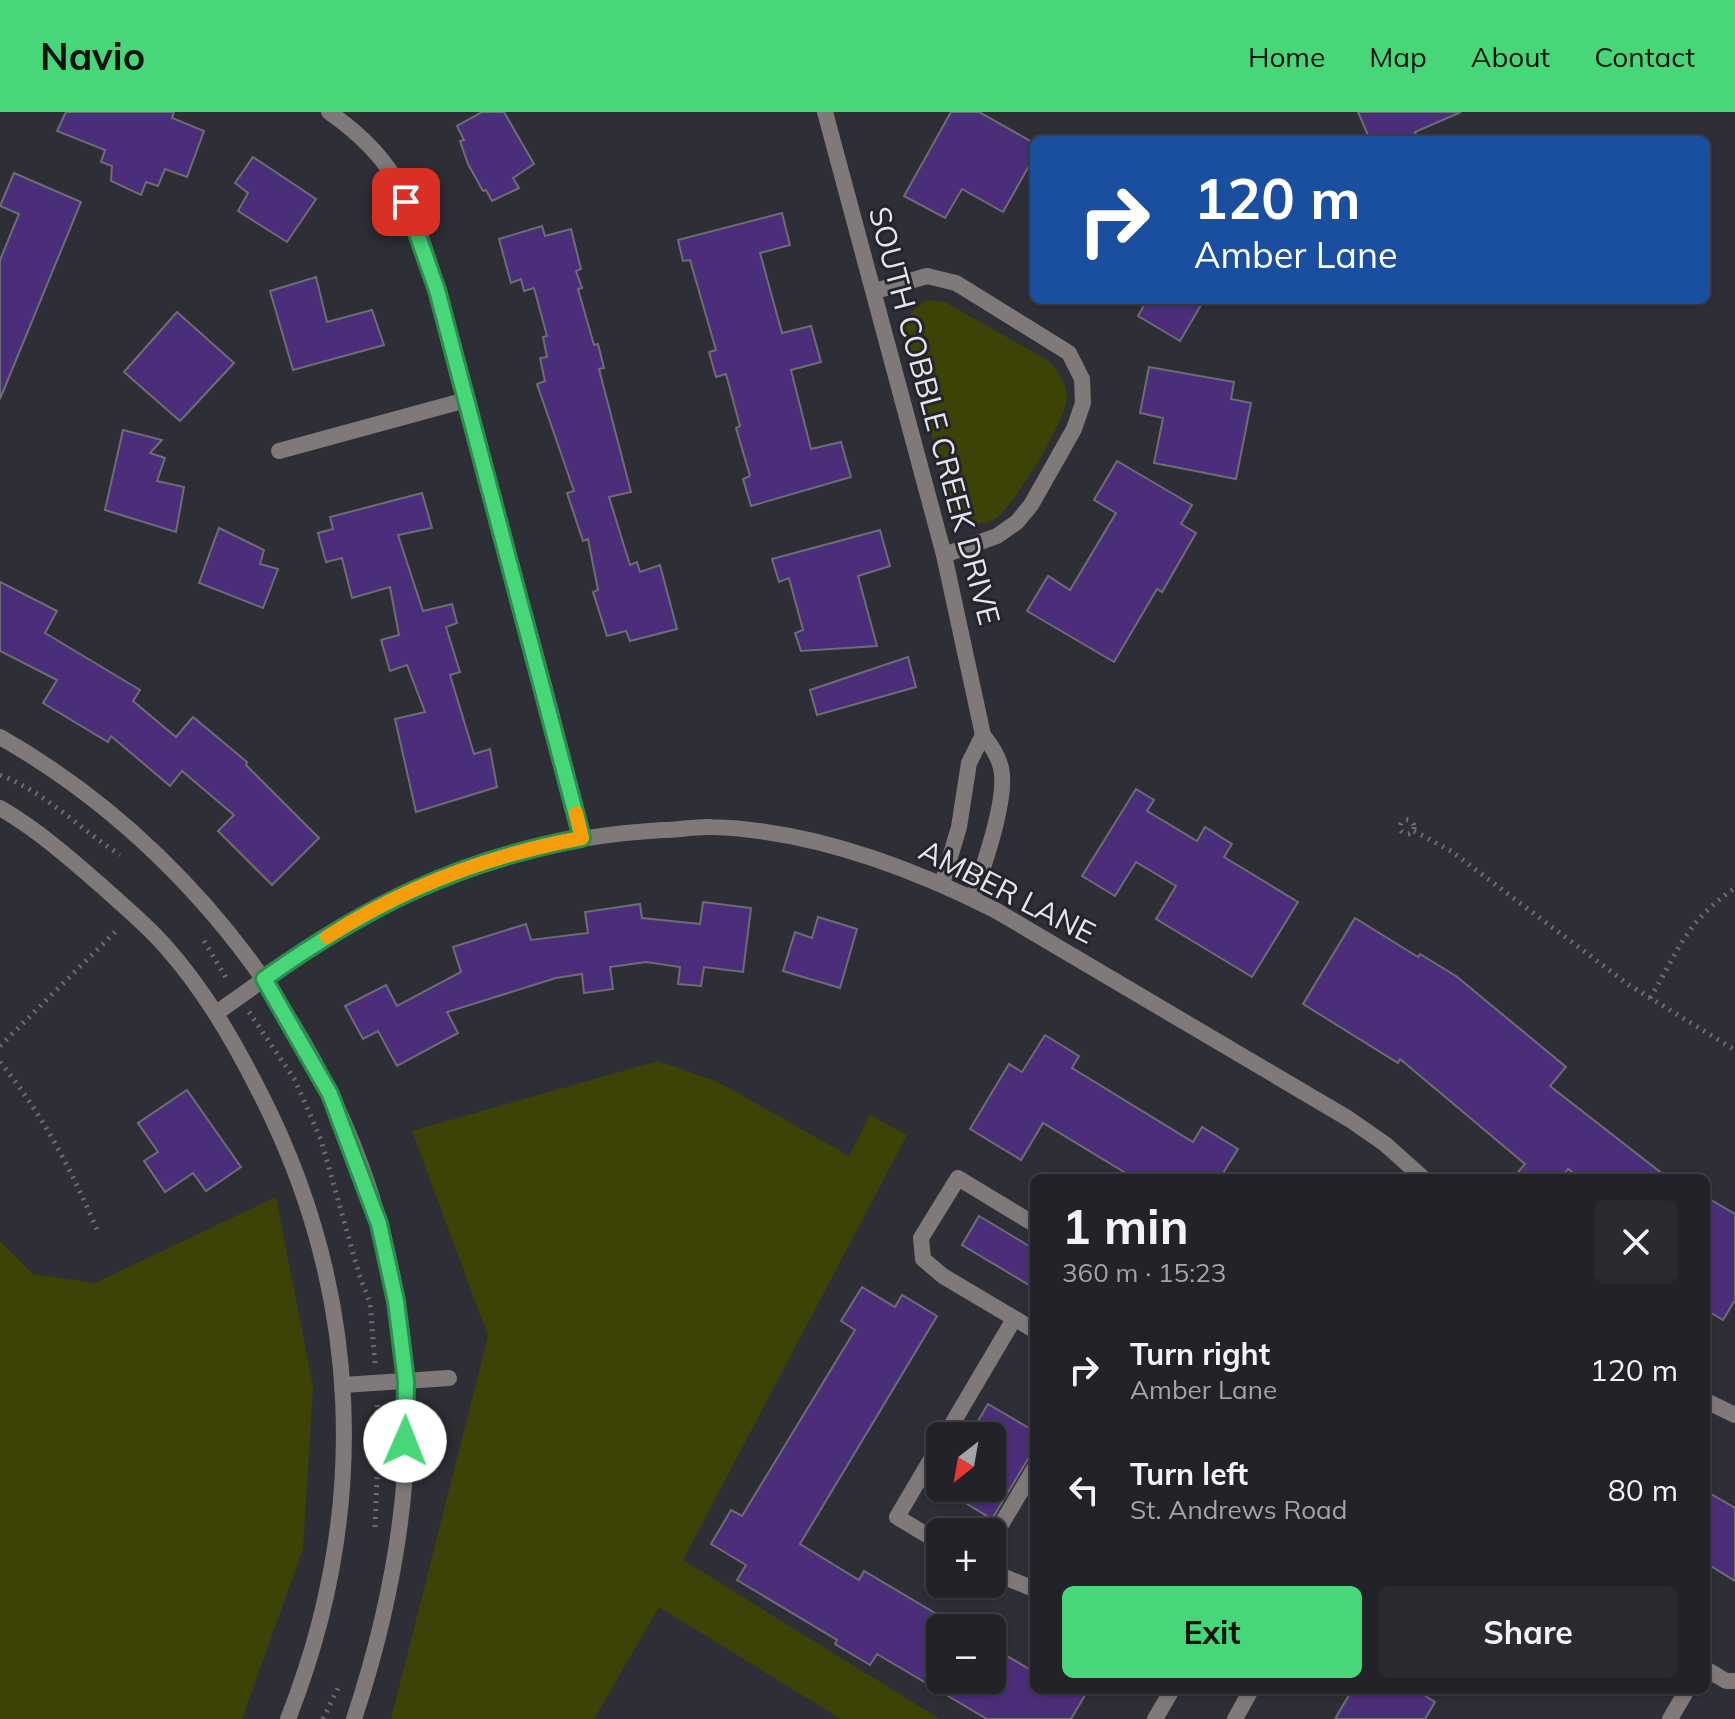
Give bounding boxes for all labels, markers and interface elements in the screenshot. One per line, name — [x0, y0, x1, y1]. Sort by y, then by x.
text: Navio — [40, 32, 145, 80]
text: Home — [1248, 39, 1325, 74]
text: Map — [1369, 39, 1427, 74]
text: About — [1471, 39, 1550, 74]
text: Contact — [1594, 39, 1695, 74]
text: 120 m — [1194, 163, 1361, 233]
pin — [372, 168, 440, 236]
icon: right — [1062, 168, 1166, 272]
icon: arrive — [384, 180, 428, 224]
street label: SOUTH COBBLE CREEK DRIVE — [861, 203, 1009, 629]
text: Amber Lane — [1194, 232, 1398, 277]
street label: AMBER LANE — [913, 831, 1102, 952]
text: 1 min — [1062, 1196, 1189, 1256]
button: close — [1594, 1200, 1678, 1284]
text: 360 m · 15:23 — [1062, 1256, 1226, 1289]
text: Turn right — [1130, 1335, 1270, 1373]
icon: right — [1062, 1348, 1106, 1392]
text: 120 m — [1590, 1351, 1678, 1389]
text: Amber Lane — [1130, 1373, 1277, 1406]
position arrow — [363, 1399, 447, 1483]
north arrow — [926, 1422, 1006, 1502]
map controls — [926, 1422, 1006, 1694]
text: Turn left — [1130, 1455, 1248, 1493]
icon: left — [1062, 1468, 1106, 1512]
text: 80 m — [1608, 1471, 1678, 1509]
text: St. Andrews Road — [1130, 1493, 1347, 1526]
button: + — [926, 1518, 1006, 1598]
button: Exit — [1062, 1586, 1362, 1678]
button: Share — [1378, 1586, 1678, 1678]
button: − — [926, 1614, 1006, 1694]

